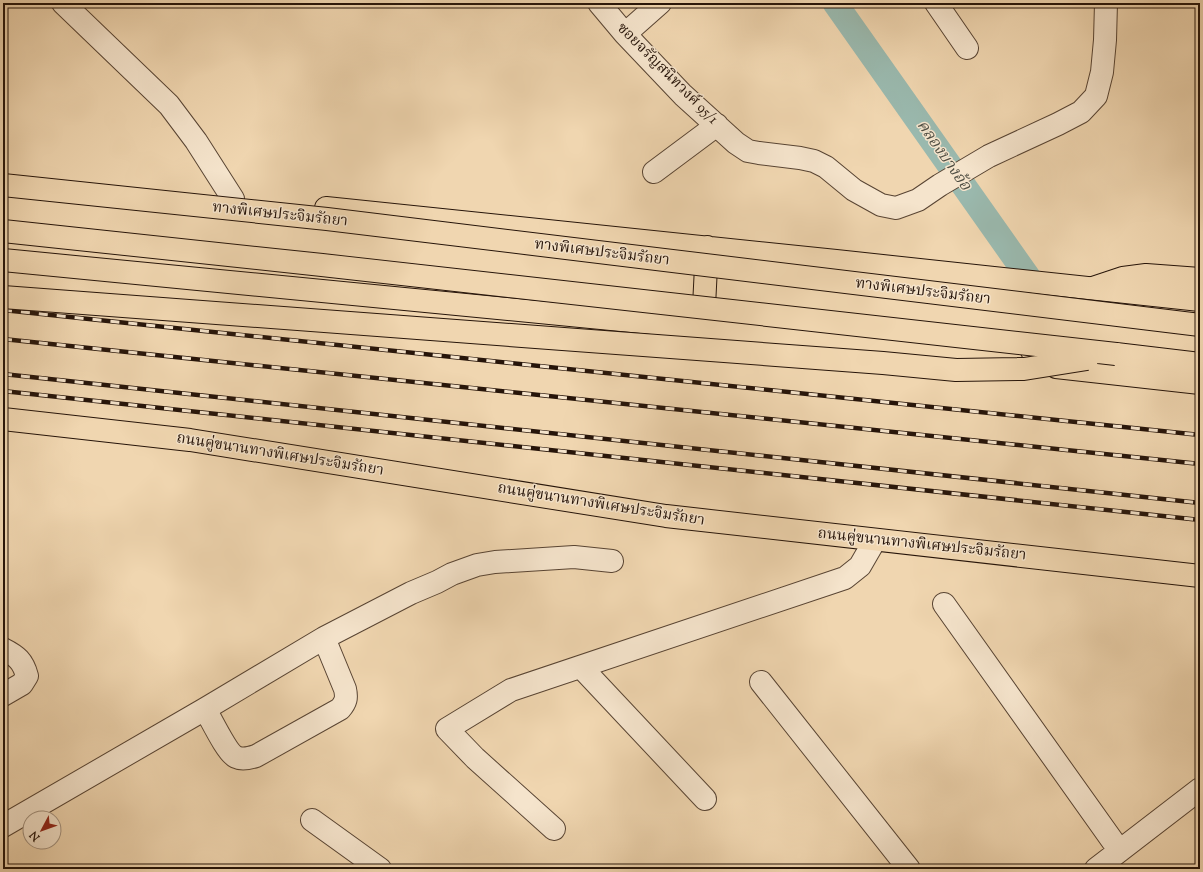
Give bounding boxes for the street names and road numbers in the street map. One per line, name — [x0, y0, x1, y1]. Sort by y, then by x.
street label: ซอยจรัญสนิทวงศ์ 95/1 — [612, 18, 723, 129]
street label: ทางพิเศษประจิมรัถยา — [211, 197, 349, 233]
street label: ทางพิเศษประจิมรัถยา — [533, 234, 671, 272]
street label: ทางพิเศษประจิมรัถยา — [854, 273, 992, 311]
street label: ถนนคู่ขนานทางพิเศษประจิมรัถยา — [175, 428, 385, 482]
street label: ถนนคู่ขนานทางพิเศษประจิมรัถยา — [496, 478, 706, 532]
street label: ถนนคู่ขนานทางพิเศษประจิมรัถยา — [817, 524, 1027, 566]

